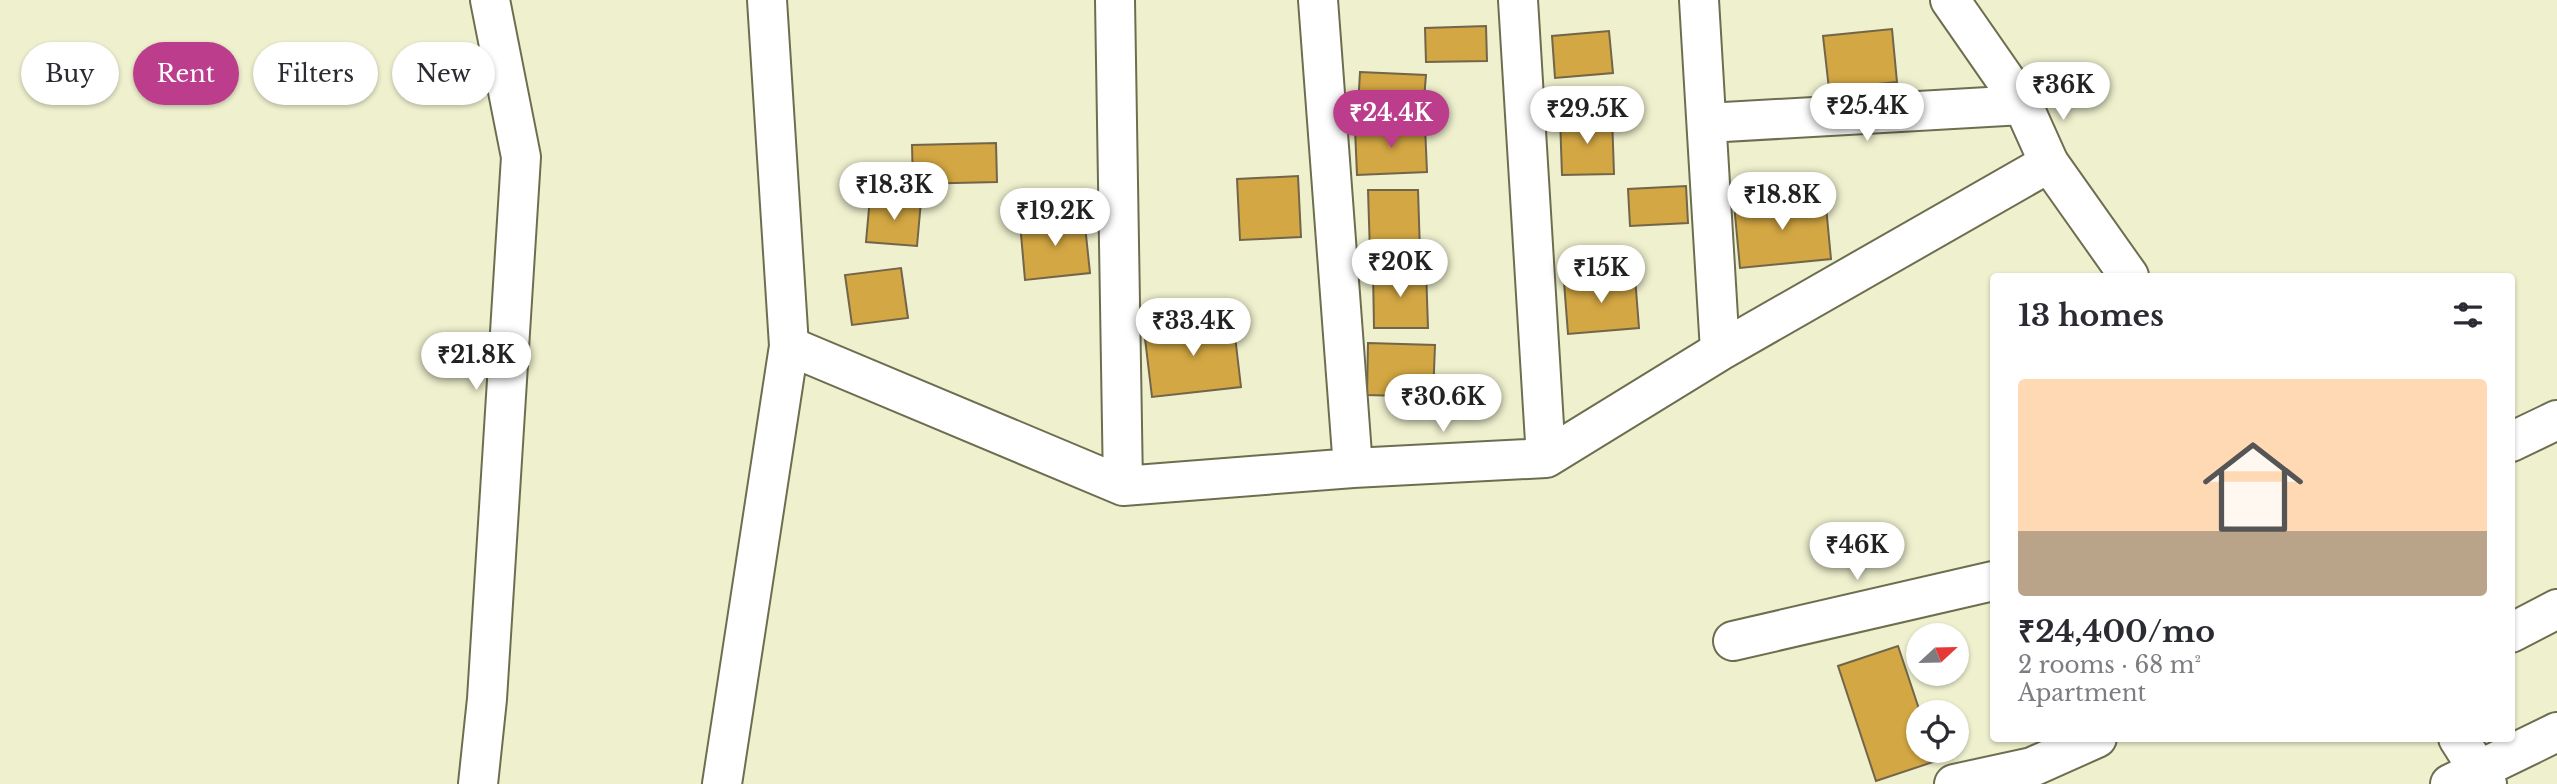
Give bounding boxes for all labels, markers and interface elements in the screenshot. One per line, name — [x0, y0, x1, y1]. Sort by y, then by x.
chip: Buy — [21, 42, 119, 105]
chip: Rent — [133, 42, 239, 105]
chip: Filters — [253, 42, 378, 105]
chip: New — [392, 42, 495, 105]
pin: ₹36K — [2022, 62, 2104, 122]
text: ₹36K — [2032, 71, 2094, 99]
pin: ₹25.4K — [1810, 83, 1924, 143]
pin: ₹29.5K — [1530, 86, 1644, 146]
pin: ₹24.4K — [1334, 90, 1448, 150]
text: ₹25.4K — [1826, 92, 1908, 120]
text: ₹29.5K — [1546, 95, 1628, 123]
text: ₹24.4K — [1349, 99, 1433, 127]
pin: ₹18.3K — [837, 162, 951, 222]
text: ₹18.3K — [855, 171, 933, 199]
pin: ₹18.8K — [1725, 173, 1839, 232]
text: ₹18.8K — [1743, 181, 1821, 209]
pin: ₹19.2K — [998, 188, 1112, 248]
text: ₹19.2K — [1016, 197, 1094, 225]
pin: ₹20K — [1359, 240, 1441, 299]
pin: ₹15K — [1560, 246, 1642, 305]
text: ₹20K — [1368, 248, 1432, 276]
text: ₹15K — [1573, 254, 1629, 282]
icon: filters — [2449, 296, 2487, 334]
text: 13 homes — [2018, 297, 2164, 334]
pin: ₹33.4K — [1136, 298, 1250, 358]
text: ₹33.4K — [1152, 307, 1234, 335]
pin: ₹21.8K — [419, 332, 533, 392]
text: ₹21.8K — [437, 341, 515, 369]
pin: ₹30.6K — [1386, 374, 1500, 434]
text: ₹30.6K — [1401, 383, 1485, 411]
icon: home — [2190, 424, 2316, 550]
pin: ₹46K — [1816, 522, 1898, 582]
text: ₹46K — [1826, 531, 1888, 559]
text: ₹24,400/mo — [2018, 613, 2215, 650]
north arrow — [1906, 623, 1969, 686]
map controls — [1906, 623, 1969, 763]
text: 2 rooms · 68 m² — [2018, 651, 2201, 679]
text: Apartment — [2018, 679, 2146, 707]
button: locate — [1906, 700, 1969, 763]

